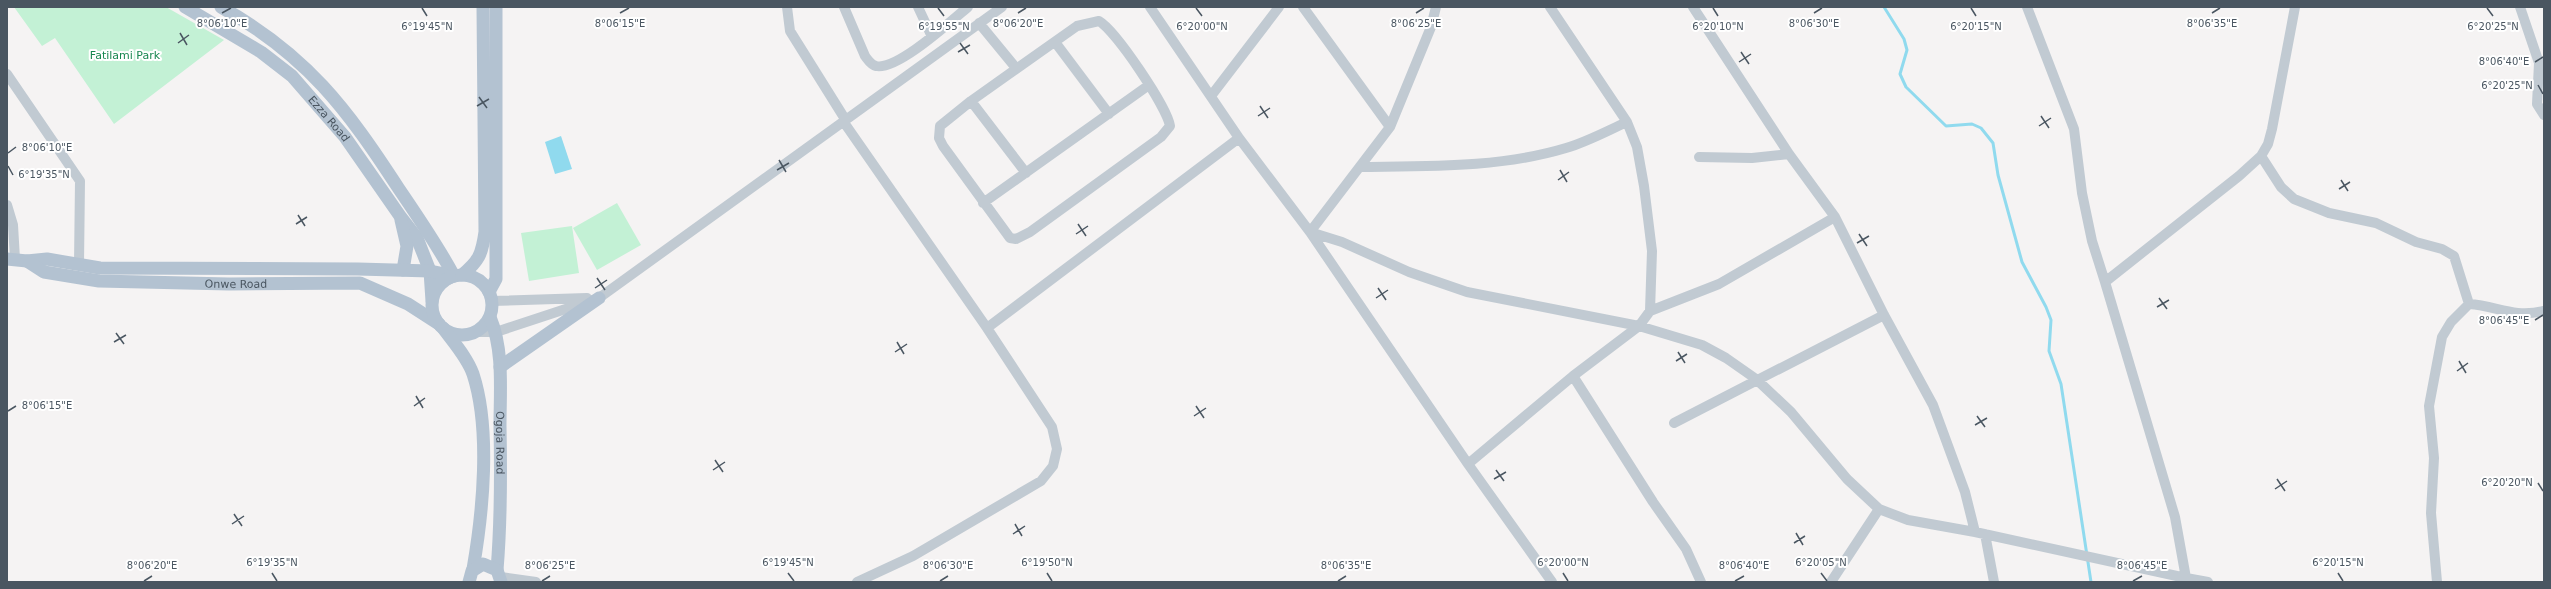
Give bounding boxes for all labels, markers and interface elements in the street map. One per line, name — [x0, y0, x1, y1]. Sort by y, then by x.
text: 8°06'10"E — [197, 18, 247, 29]
text: 8°06'15"E — [595, 18, 645, 29]
text: 8°06'20"E — [993, 18, 1043, 29]
text: 8°06'25"E — [1391, 18, 1441, 29]
text: 8°06'30"E — [1789, 18, 1839, 29]
text: 8°06'35"E — [2187, 18, 2237, 29]
text: 6°19'45"N — [401, 21, 453, 32]
text: 6°19'55"N — [918, 21, 970, 32]
text: 6°20'00"N — [1176, 21, 1228, 32]
text: 6°20'10"N — [1692, 21, 1744, 32]
text: 6°20'15"N — [1950, 21, 2002, 32]
text: 6°20'25"N — [2467, 21, 2519, 32]
park label: Fatilami Park — [90, 49, 161, 62]
text: 8°06'40"E — [2479, 56, 2529, 67]
text: 6°20'25"N — [2481, 80, 2533, 91]
street label: Ezza Road — [306, 93, 353, 144]
text: 8°06'10"E — [22, 142, 72, 153]
text: 6°19'35"N — [18, 169, 70, 180]
street label: Onwe Road — [205, 277, 267, 291]
text: 8°06'45"E — [2479, 315, 2529, 326]
text: 8°06'15"E — [22, 400, 72, 411]
street label: Ogoja Road — [493, 411, 507, 474]
text: 6°20'20"N — [2481, 477, 2533, 488]
text: 6°19'35"N — [246, 557, 298, 568]
text: 6°19'45"N — [762, 557, 814, 568]
text: 6°19'50"N — [1021, 557, 1073, 568]
text: 6°20'00"N — [1537, 557, 1589, 568]
text: 6°20'05"N — [1795, 557, 1847, 568]
text: 6°20'15"N — [2312, 557, 2364, 568]
text: 8°06'20"E — [127, 560, 177, 571]
text: 8°06'25"E — [525, 560, 575, 571]
text: 8°06'30"E — [923, 560, 973, 571]
text: 8°06'35"E — [1321, 560, 1371, 571]
text: 8°06'40"E — [1719, 560, 1769, 571]
text: 8°06'45"E — [2117, 560, 2167, 571]

